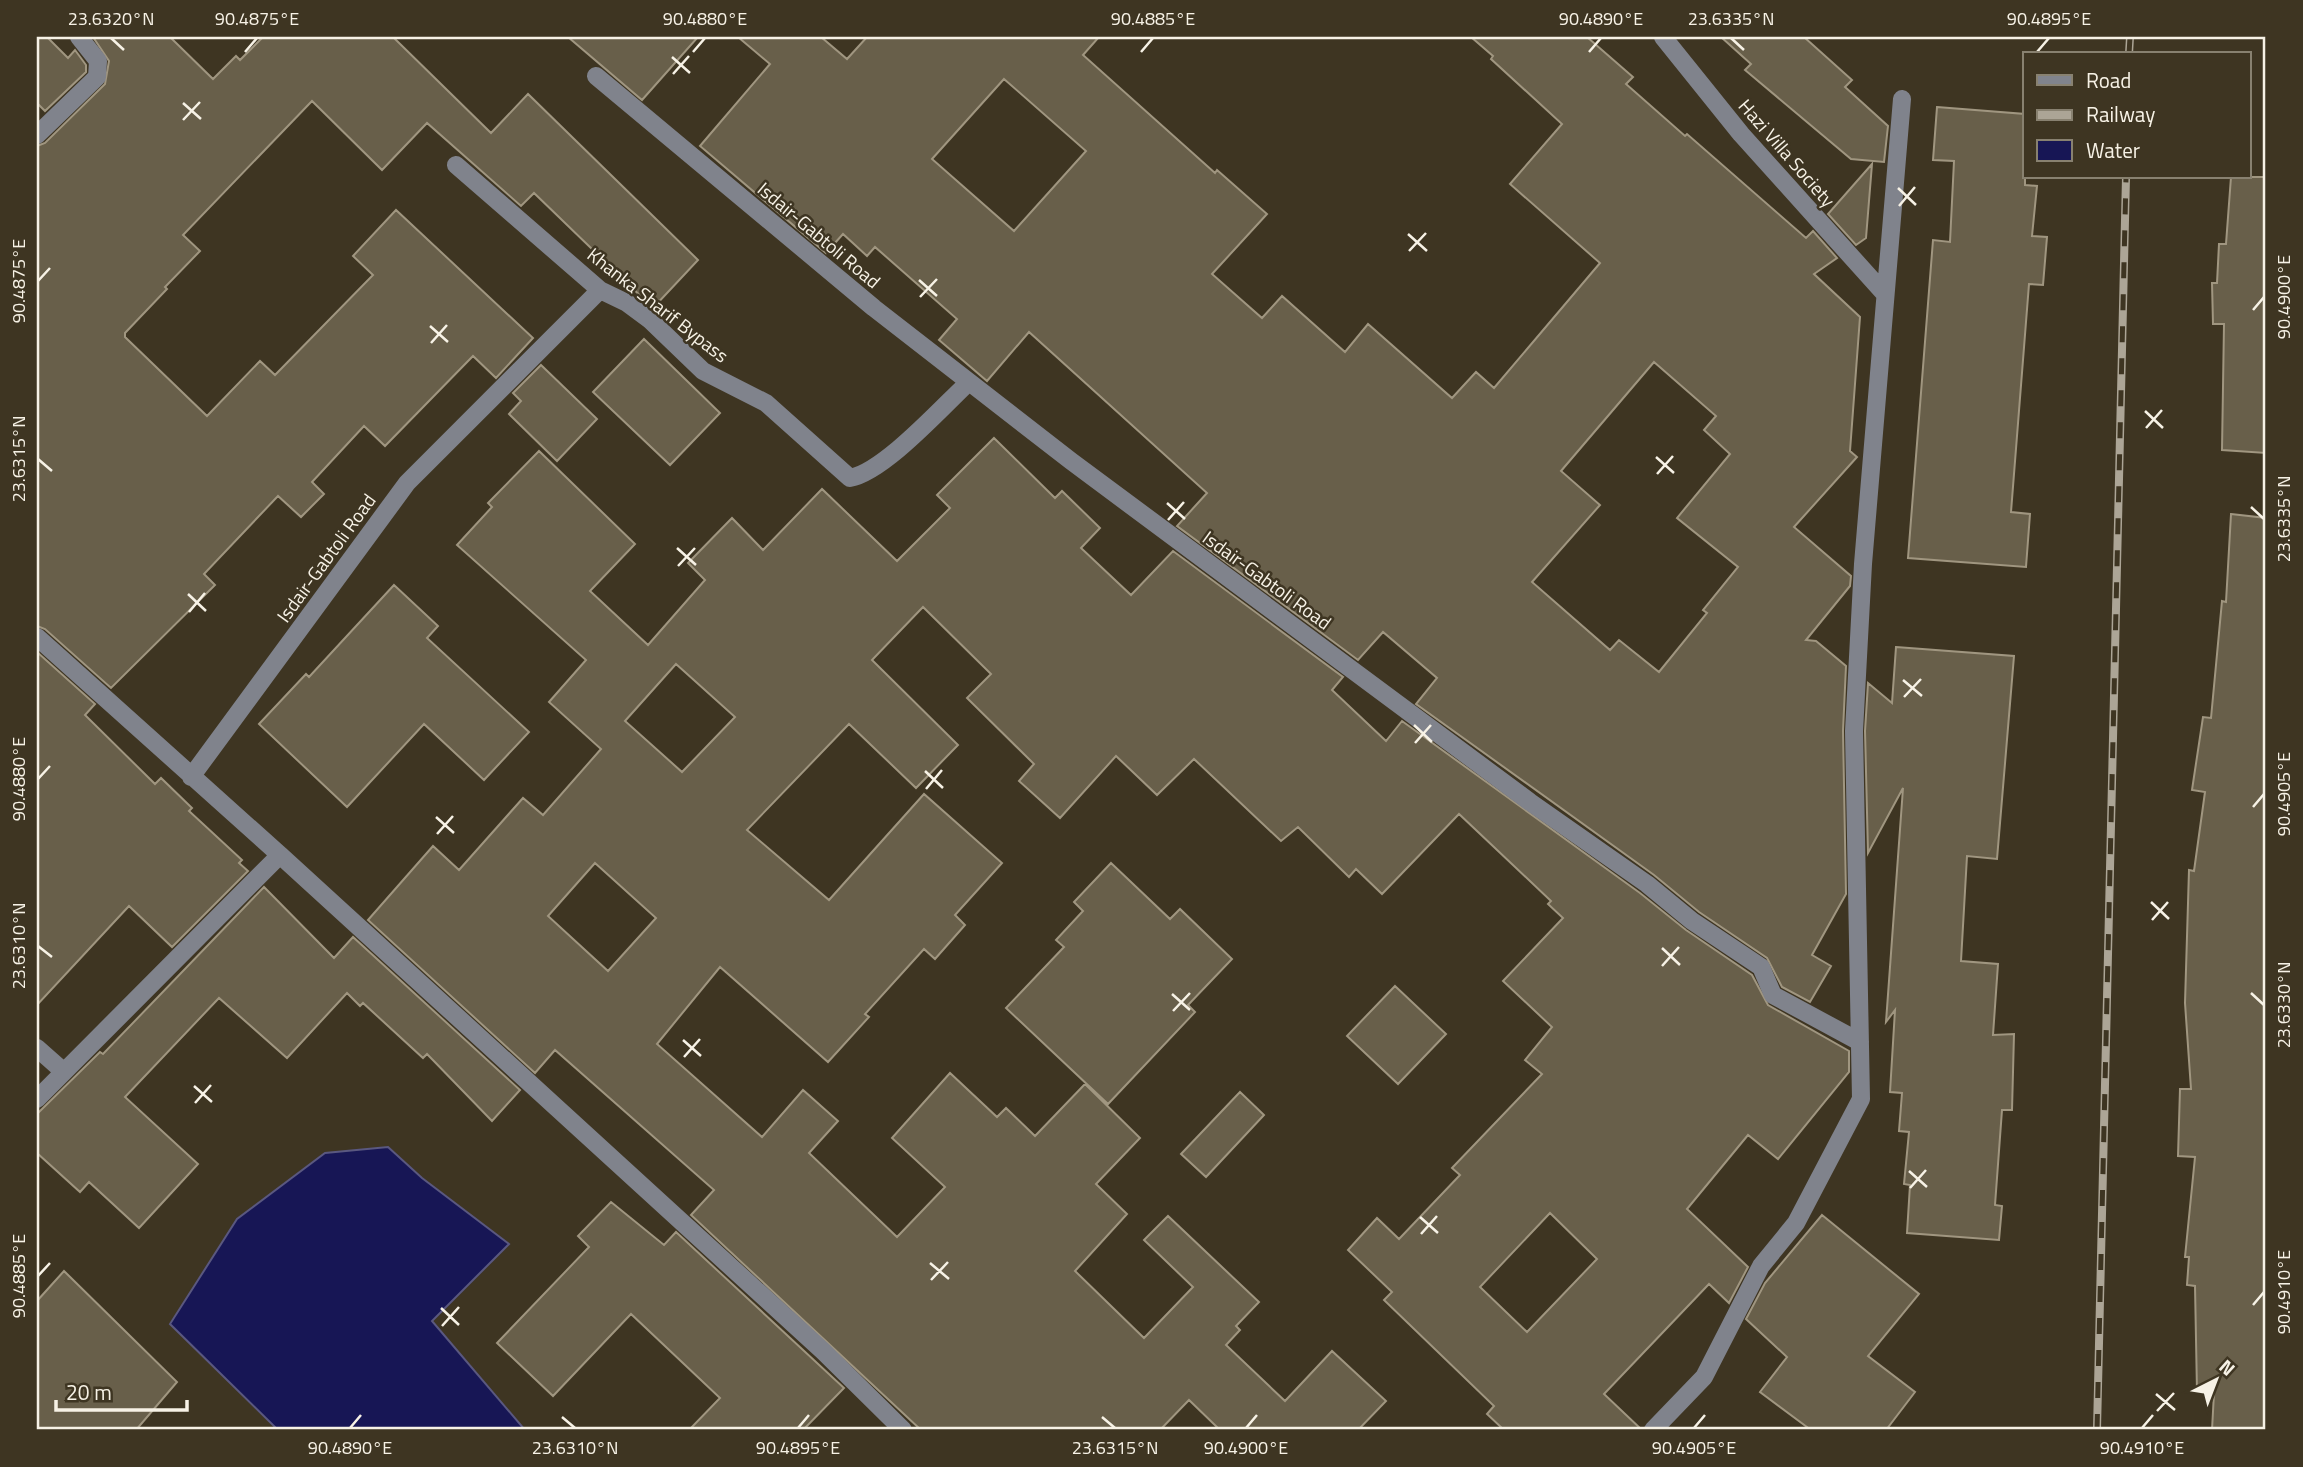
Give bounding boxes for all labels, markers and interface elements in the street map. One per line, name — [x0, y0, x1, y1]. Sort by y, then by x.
text: 23.6320°N — [68, 5, 154, 32]
text: 90.4875°E — [215, 5, 299, 32]
text: 90.4880°E — [663, 5, 747, 32]
text: 90.4885°E — [1111, 5, 1195, 32]
text: 90.4890°E — [1559, 5, 1643, 32]
text: 23.6335°N — [1688, 5, 1774, 32]
text: 90.4895°E — [2007, 5, 2091, 32]
legend — [2023, 52, 2250, 178]
text: Road — [2086, 64, 2131, 96]
street label: Hazi Villa Society — [1732, 92, 1843, 213]
text: Railway — [2086, 98, 2155, 130]
text: Water — [2086, 134, 2140, 166]
street label: Isdair-Gabtoli Road — [751, 174, 887, 295]
text: 90.4875°E — [5, 239, 32, 323]
street label: Khanka Sharif Bypass — [581, 240, 735, 369]
text: 90.4900°E — [2270, 255, 2297, 339]
text: 23.6315°N — [5, 416, 32, 502]
text: 23.6335°N — [2270, 476, 2297, 562]
street label: Isdair-Gabtoli Road — [269, 487, 382, 628]
street label: Isdair-Gabtoli Road — [1197, 523, 1338, 636]
text: 90.4880°E — [5, 737, 32, 821]
text: 90.4905°E — [2270, 752, 2297, 836]
text: 23.6310°N — [5, 903, 32, 989]
text: 23.6330°N — [2270, 962, 2297, 1048]
text: 90.4885°E — [5, 1234, 32, 1318]
text: 90.4910°E — [2270, 1250, 2297, 1334]
north arrow — [2180, 1344, 2250, 1414]
text: N — [2213, 1352, 2242, 1382]
scale bar — [56, 1369, 187, 1413]
text: 20 m — [66, 1376, 112, 1408]
text: 90.4890°E — [308, 1434, 392, 1461]
text: 23.6310°N — [532, 1434, 618, 1461]
text: 90.4895°E — [756, 1434, 840, 1461]
text: 23.6315°N — [1072, 1434, 1158, 1461]
text: 90.4900°E — [1204, 1434, 1288, 1461]
text: 90.4905°E — [1652, 1434, 1736, 1461]
text: 90.4910°E — [2100, 1434, 2184, 1461]

